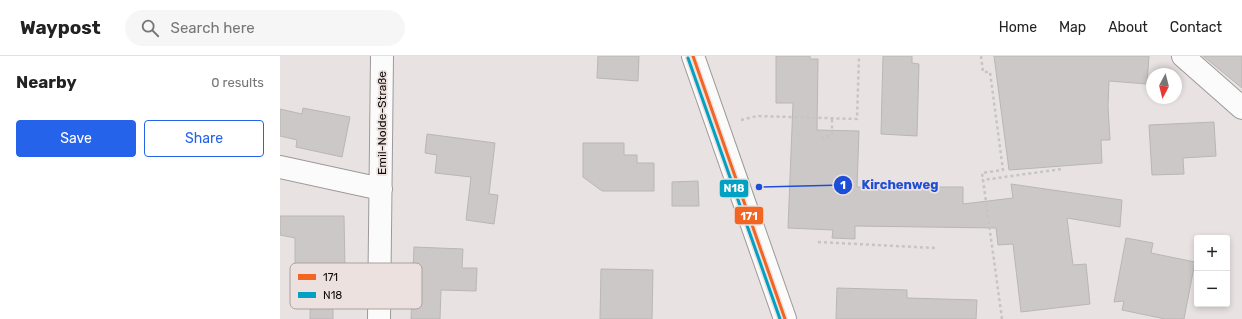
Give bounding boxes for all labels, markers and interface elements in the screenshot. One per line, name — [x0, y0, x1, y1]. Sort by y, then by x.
search box — [125, 10, 405, 46]
text: Waypost — [20, 16, 101, 39]
icon: search — [139, 17, 161, 39]
text: Search here — [171, 19, 255, 37]
text: Home — [999, 19, 1037, 36]
text: Map — [1059, 19, 1086, 36]
text: About — [1108, 19, 1148, 36]
text: Contact — [1170, 19, 1222, 36]
north arrow — [1146, 68, 1182, 104]
street label: Emil-Nolde-Straße — [375, 71, 389, 175]
text: Nearby — [16, 72, 77, 92]
text: 0 results — [211, 75, 264, 90]
button: Save — [16, 120, 136, 157]
button: Share — [144, 120, 264, 157]
callout: Kirchenweg — [833, 172, 946, 197]
text: Kirchenweg — [862, 177, 938, 192]
text: 1 — [840, 178, 846, 192]
line badge: N18 — [719, 179, 749, 198]
text: N18 — [724, 182, 744, 195]
line badge: 171 — [734, 206, 764, 225]
text: 171 — [740, 210, 758, 223]
map controls — [1194, 235, 1230, 307]
button: + — [1194, 235, 1230, 271]
legend — [290, 263, 422, 309]
text: 171 — [323, 271, 338, 284]
button: − — [1194, 271, 1230, 307]
text: N18 — [323, 289, 342, 302]

